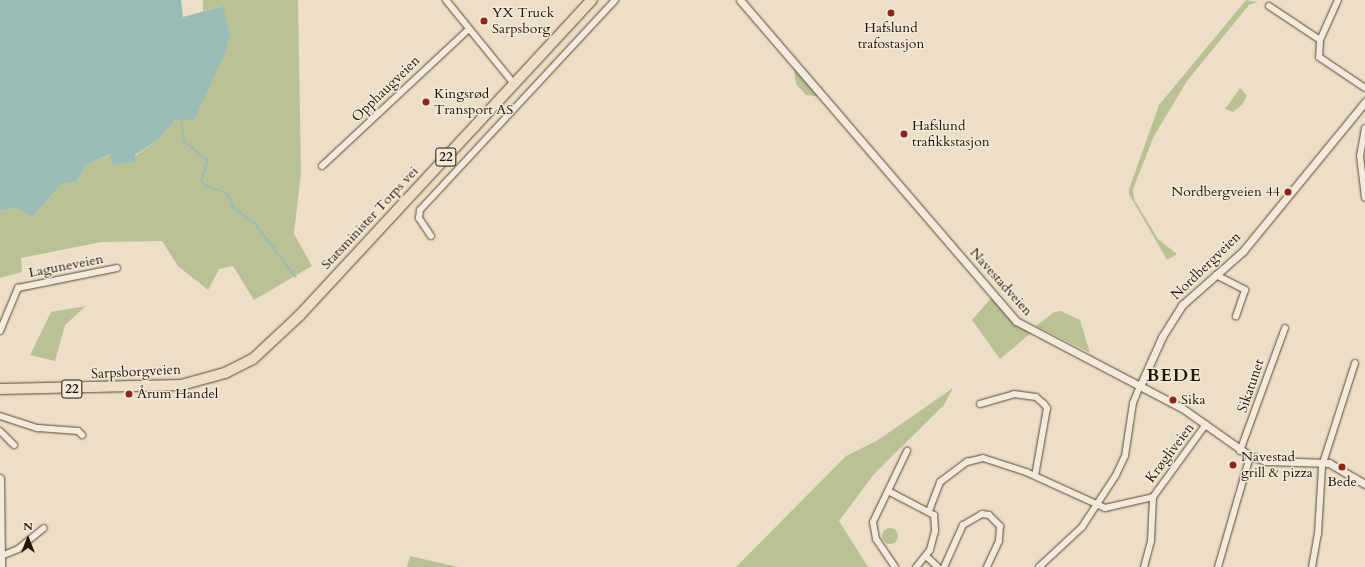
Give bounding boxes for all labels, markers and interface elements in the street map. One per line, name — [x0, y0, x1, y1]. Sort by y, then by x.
place label: YX Truck Sarpsborg — [492, 5, 554, 38]
marker: Hafslund trafostasjon — [886, 8, 896, 18]
marker: YX Truck Sarpsborg — [479, 16, 489, 26]
place label: Hafslund trafostasjon — [858, 20, 924, 52]
street label: Opphaugveien — [349, 52, 423, 126]
place label: Kingsrød Transport AS — [434, 86, 513, 118]
marker: Kingsrød Transport AS — [421, 97, 431, 107]
place label: Hafslund trafikkstasjon — [912, 118, 990, 150]
marker: Hafslund trafikkstasjon — [899, 129, 909, 139]
road number: 22 — [435, 146, 457, 168]
street label: Statsminister Torps vei — [318, 163, 422, 273]
place label: Nordbergveien 44 — [1171, 184, 1280, 200]
marker: Nordbergveien 44 — [1283, 187, 1293, 197]
street label: Nordbergveien — [1168, 228, 1244, 304]
street label: Navestadveien — [966, 245, 1036, 319]
street label: Laguneveien — [27, 250, 105, 282]
street label: Sikatunet — [1234, 357, 1268, 415]
street label: Sarpsborgveien — [91, 361, 181, 383]
district label: BEDE — [1146, 365, 1202, 387]
road number: 22 — [61, 378, 83, 400]
place label: Årum Handel — [137, 386, 218, 402]
marker: Årum Handel — [124, 389, 134, 399]
place label: Sika — [1181, 392, 1205, 408]
marker: Sika — [1168, 395, 1178, 405]
street label: Krøgliveien — [1142, 420, 1198, 486]
place label: Navestad grill & pizza — [1241, 449, 1313, 482]
marker: Navestad grill & pizza — [1228, 460, 1238, 470]
marker: Bede — [1337, 462, 1347, 472]
place label: Bede — [1327, 474, 1357, 490]
north arrow — [8, 519, 48, 559]
text: N — [23, 519, 33, 534]

